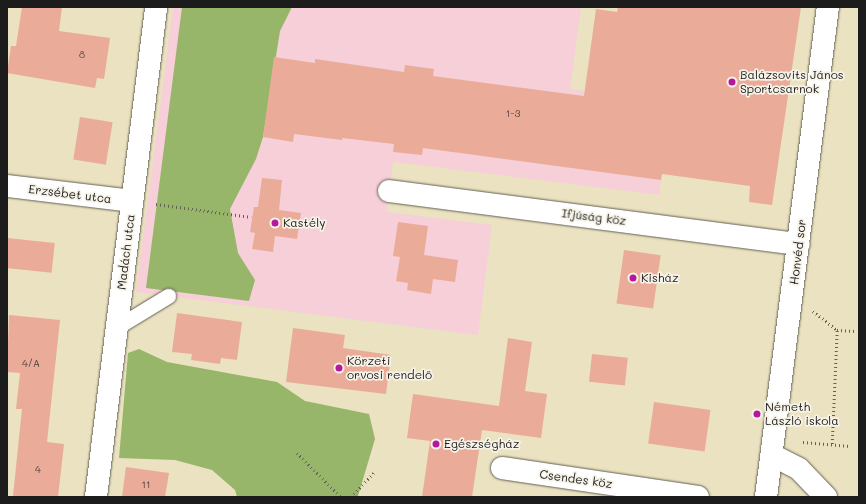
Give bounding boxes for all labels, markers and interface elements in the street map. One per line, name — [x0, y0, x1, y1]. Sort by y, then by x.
house number: 8 — [79, 49, 85, 61]
place label: Balázsovits János Sportcsarnok — [740, 68, 844, 96]
marker: Balázsovits János Sportcsarnok — [727, 77, 737, 87]
house number: 1-3 — [506, 108, 520, 120]
street label: Erzsébet utca — [28, 182, 112, 206]
street label: Ifjúság köz — [561, 206, 627, 228]
street label: Madách utca — [114, 213, 138, 291]
place label: Kastély — [283, 216, 326, 230]
marker: Kastély — [270, 218, 280, 228]
street label: Honvéd sor — [787, 218, 809, 286]
place label: Kisház — [641, 271, 679, 285]
marker: Kisház — [628, 273, 638, 283]
place label: Körzeti orvosi rendelő — [347, 354, 432, 382]
house number: 4/A — [22, 358, 40, 370]
marker: Körzeti orvosi rendelő — [334, 363, 344, 373]
place label: Németh László iskola — [765, 400, 839, 428]
marker: Németh László iskola — [752, 409, 762, 419]
place label: Egészségház — [444, 437, 519, 451]
marker: Egészségház — [431, 439, 441, 449]
house number: 4 — [35, 464, 41, 476]
street label: Csendes köz — [539, 467, 613, 491]
house number: 11 — [142, 479, 150, 491]

